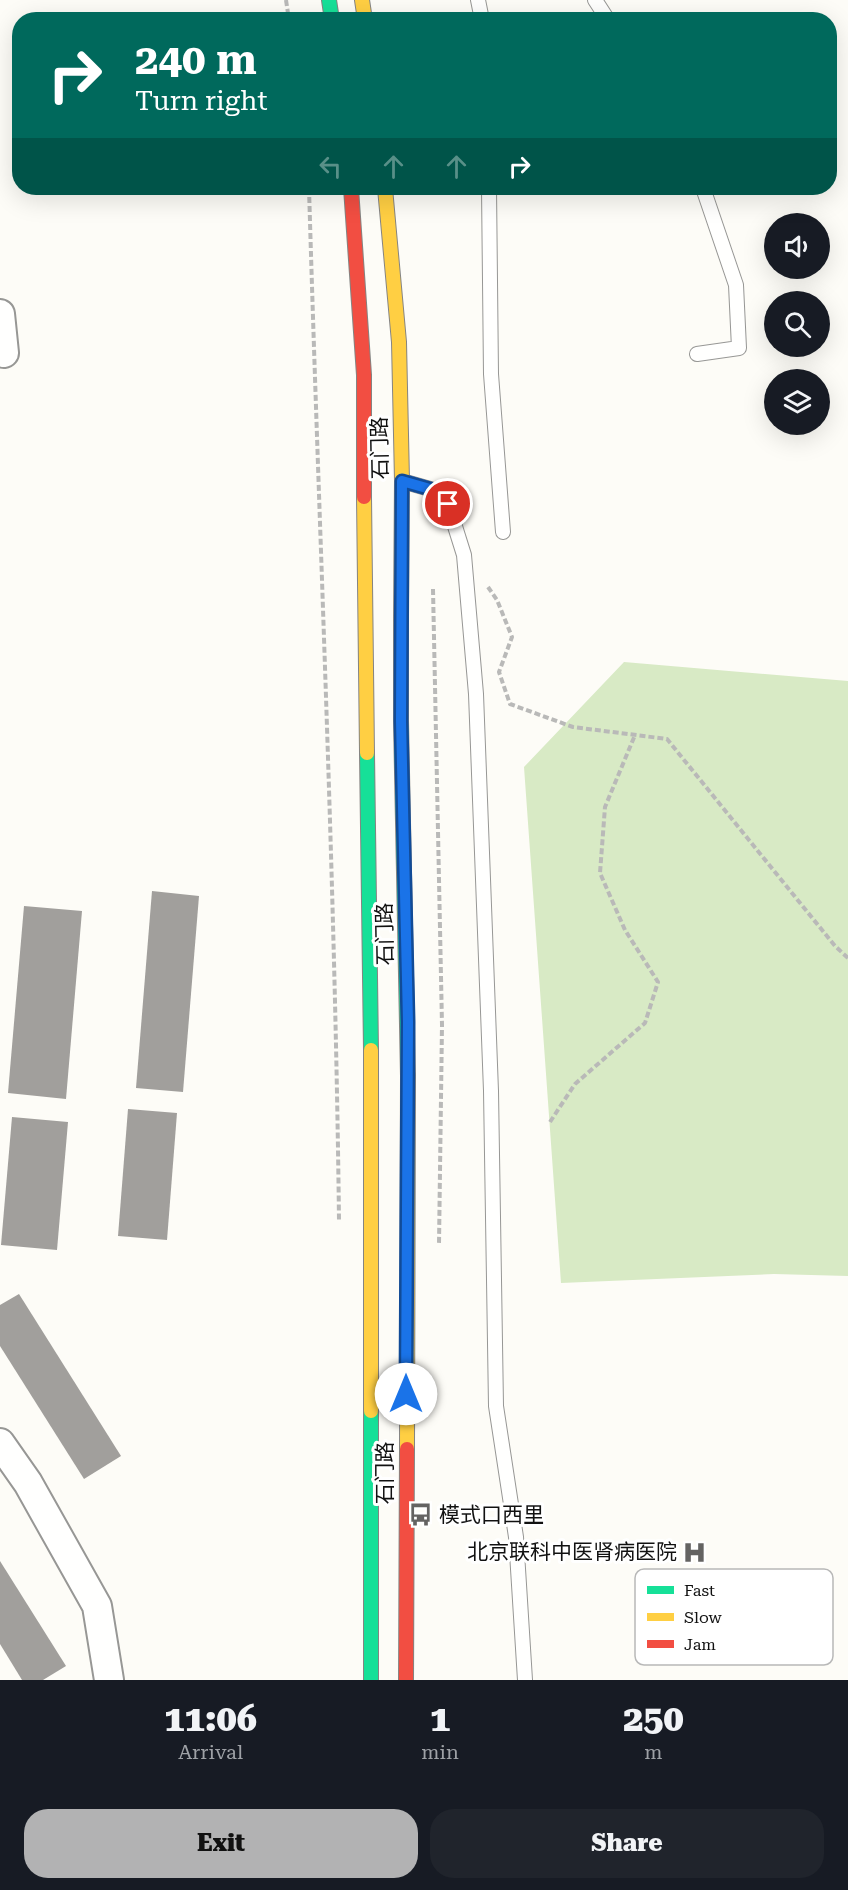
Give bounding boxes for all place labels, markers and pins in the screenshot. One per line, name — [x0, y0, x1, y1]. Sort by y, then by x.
pin — [422, 478, 473, 529]
bus stop icon: 模式口西里 — [408, 1502, 434, 1528]
place label: 模式口西里 — [439, 1503, 544, 1527]
hospital icon: 北京联科中医肾病医院 — [682, 1539, 708, 1565]
place label: 北京联科中医肾病医院 — [467, 1540, 677, 1564]

